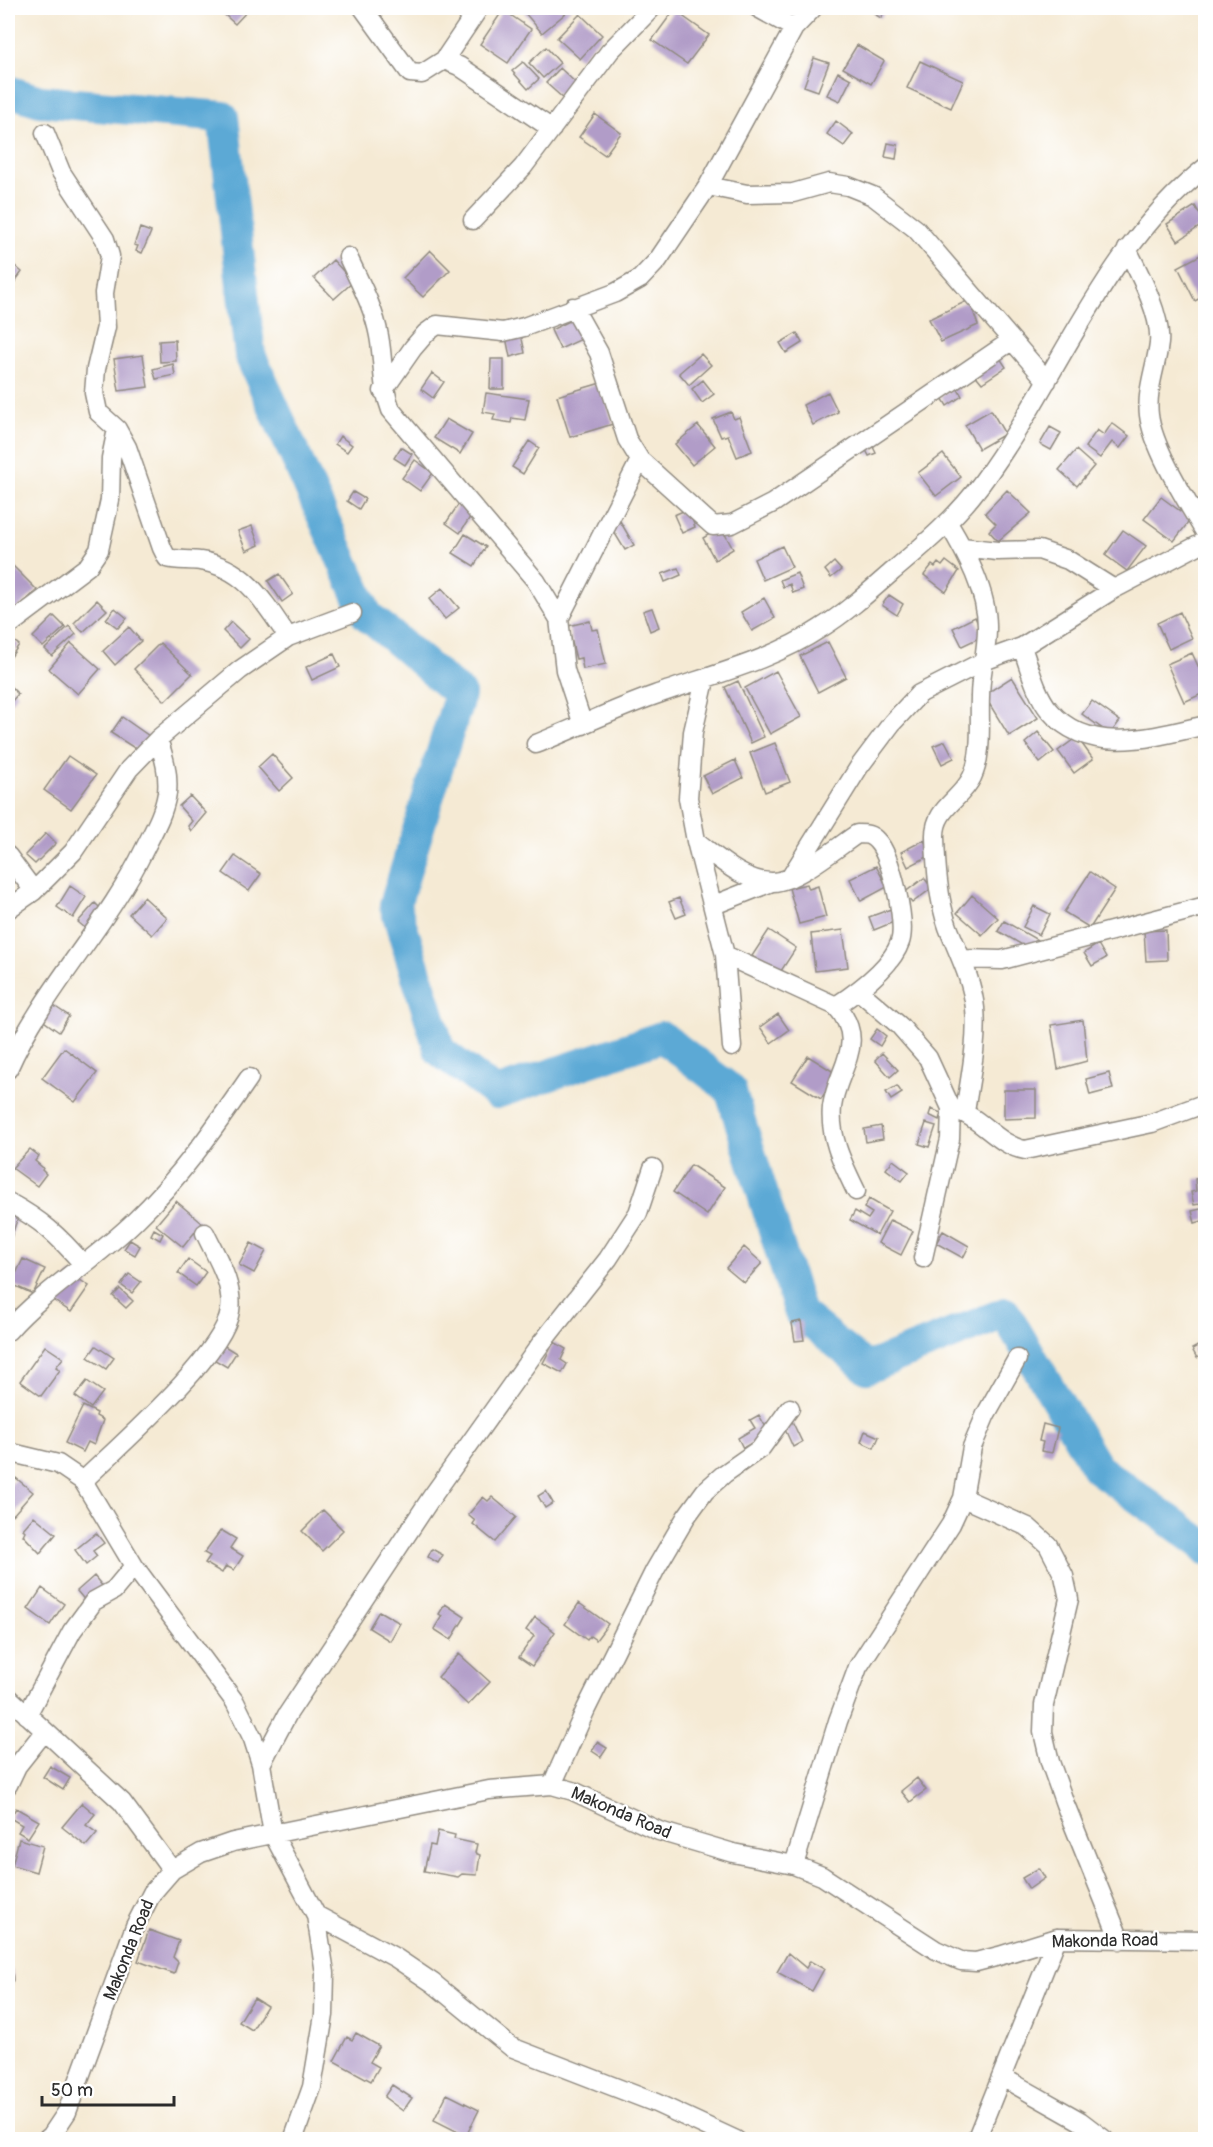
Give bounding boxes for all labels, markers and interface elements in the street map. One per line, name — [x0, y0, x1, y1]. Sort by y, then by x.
street label: Makonda Road — [567, 1782, 675, 1844]
street label: Makonda Road — [98, 1896, 160, 2004]
street label: Makonda Road — [1051, 1929, 1159, 1953]
scale bar — [42, 2069, 174, 2107]
text: 50 m — [51, 2079, 93, 2102]

